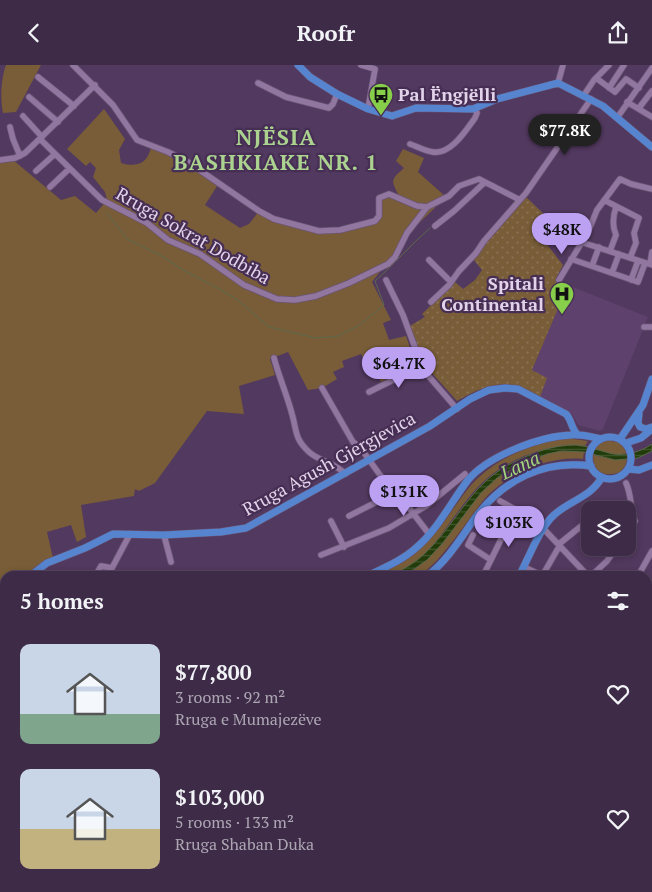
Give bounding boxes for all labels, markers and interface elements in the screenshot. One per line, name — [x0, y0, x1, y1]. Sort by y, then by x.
text: Roofr — [297, 18, 355, 47]
icon: back — [20, 19, 48, 47]
icon: share — [604, 19, 632, 47]
bus stop icon: Pal Ëngjëlli — [368, 82, 394, 116]
place label: Pal Ëngjëlli — [398, 82, 496, 106]
pin: $77.8K — [524, 113, 606, 156]
text: $77.8K — [539, 119, 591, 141]
district label: NJËSIA BASHKIAKE NR. 1 — [173, 122, 379, 176]
street label: Rruga Sokrat Dodbiba — [112, 181, 275, 289]
pin: $48K — [532, 213, 592, 255]
text: $48K — [543, 218, 581, 240]
place label: Spitali Continental — [441, 271, 544, 316]
hospital icon: Spitali Continental — [549, 281, 575, 315]
pin: $64.7K — [358, 347, 440, 389]
text: $64.7K — [373, 352, 425, 374]
street label: Rruga Agush Gjergjevica — [238, 406, 419, 521]
water label: Lana — [495, 445, 544, 485]
pin: $131K — [369, 475, 439, 517]
text: $131K — [380, 480, 428, 502]
map controls — [581, 501, 636, 556]
button: layers — [581, 501, 636, 556]
pin: $103K — [474, 505, 544, 548]
text: $103K — [485, 511, 533, 533]
text: 5 homes — [20, 587, 104, 615]
icon: filters — [604, 587, 632, 615]
text: $77,800 — [175, 658, 252, 686]
icon: home — [60, 664, 120, 724]
icon: heart — [604, 680, 632, 708]
text: 3 rooms · 92 m² — [175, 686, 285, 708]
text: Rruga e Mumajezëve — [175, 708, 322, 730]
text: $103,000 — [175, 783, 264, 811]
icon: home — [60, 789, 120, 849]
icon: heart — [604, 805, 632, 833]
text: 5 rooms · 133 m² — [175, 811, 294, 833]
text: Rruga Shaban Duka — [175, 833, 314, 855]

